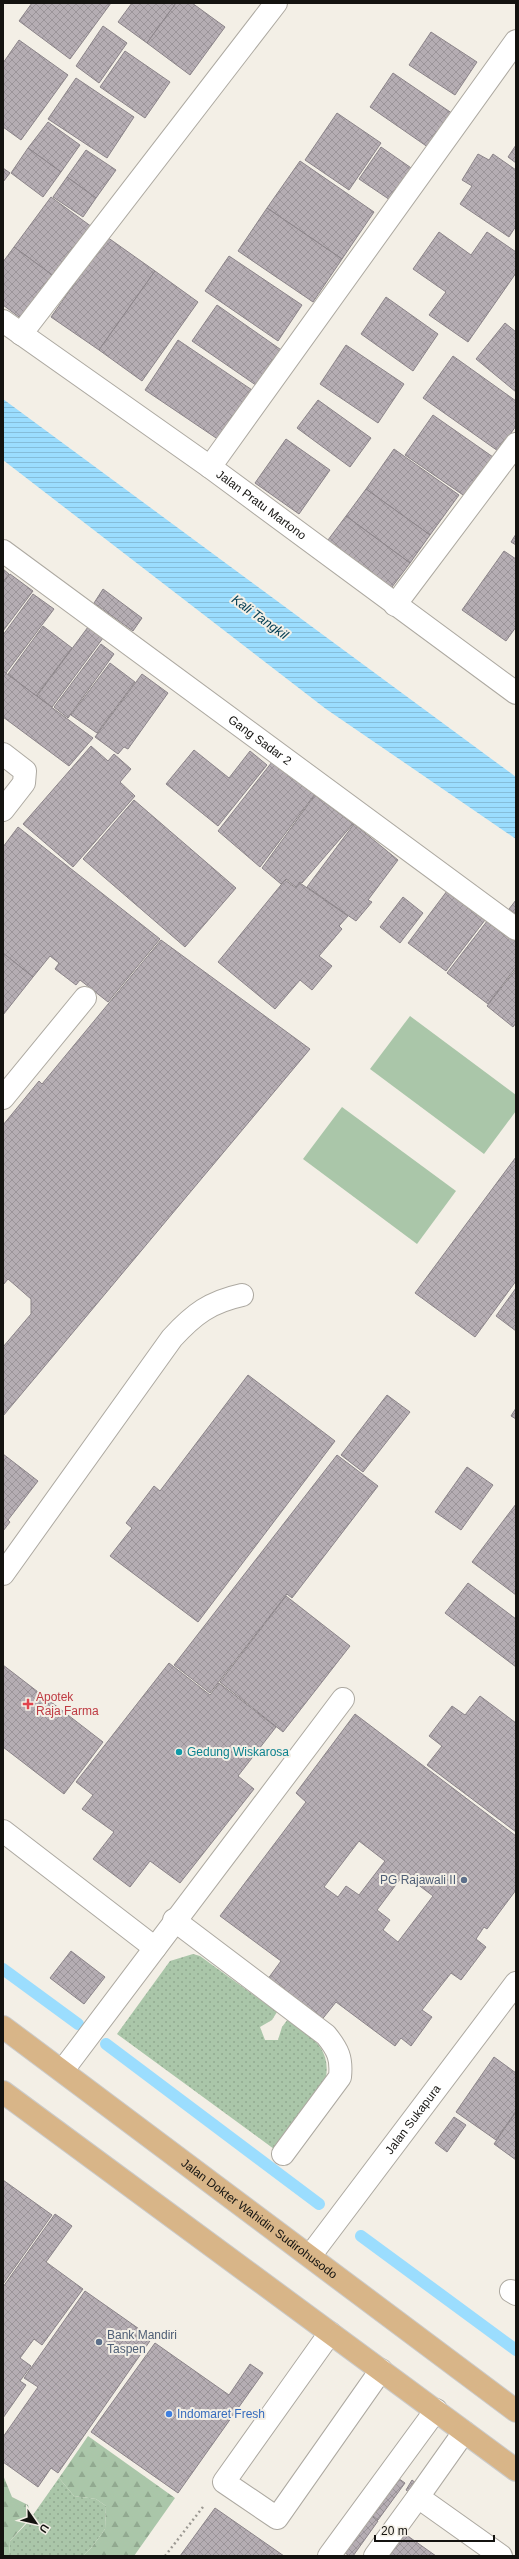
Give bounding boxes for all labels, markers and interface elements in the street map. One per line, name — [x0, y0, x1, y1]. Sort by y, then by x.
street label: Jalan Pratu Martono — [214, 467, 309, 543]
water label: Kali Tangkil — [229, 592, 292, 643]
street label: Gang Sadar 2 — [226, 712, 294, 768]
place label: Apotek Raja Farma — [36, 1690, 99, 1718]
marker: Apotek Raja Farma — [23, 1699, 33, 1709]
place label: Gedung Wiskarosa — [187, 1745, 289, 1759]
marker: Gedung Wiskarosa — [174, 1747, 184, 1757]
place label: PG Rajawali II — [380, 1873, 456, 1887]
marker: PG Rajawali II — [459, 1875, 469, 1885]
street label: Jalan Sukapura — [382, 2082, 444, 2157]
street label: Jalan Dokter Wahidin Sudirohusodo — [178, 2156, 340, 2282]
place label: Bank Mandiri Taspen — [107, 2328, 177, 2356]
marker: Bank Mandiri Taspen — [94, 2337, 104, 2347]
place label: Indomaret Fresh — [177, 2407, 265, 2421]
marker: Indomaret Fresh — [164, 2409, 174, 2419]
north arrow — [16, 2503, 56, 2543]
scale bar — [375, 2517, 494, 2543]
text: U — [37, 2522, 51, 2535]
text: 20 m — [381, 2524, 408, 2538]

